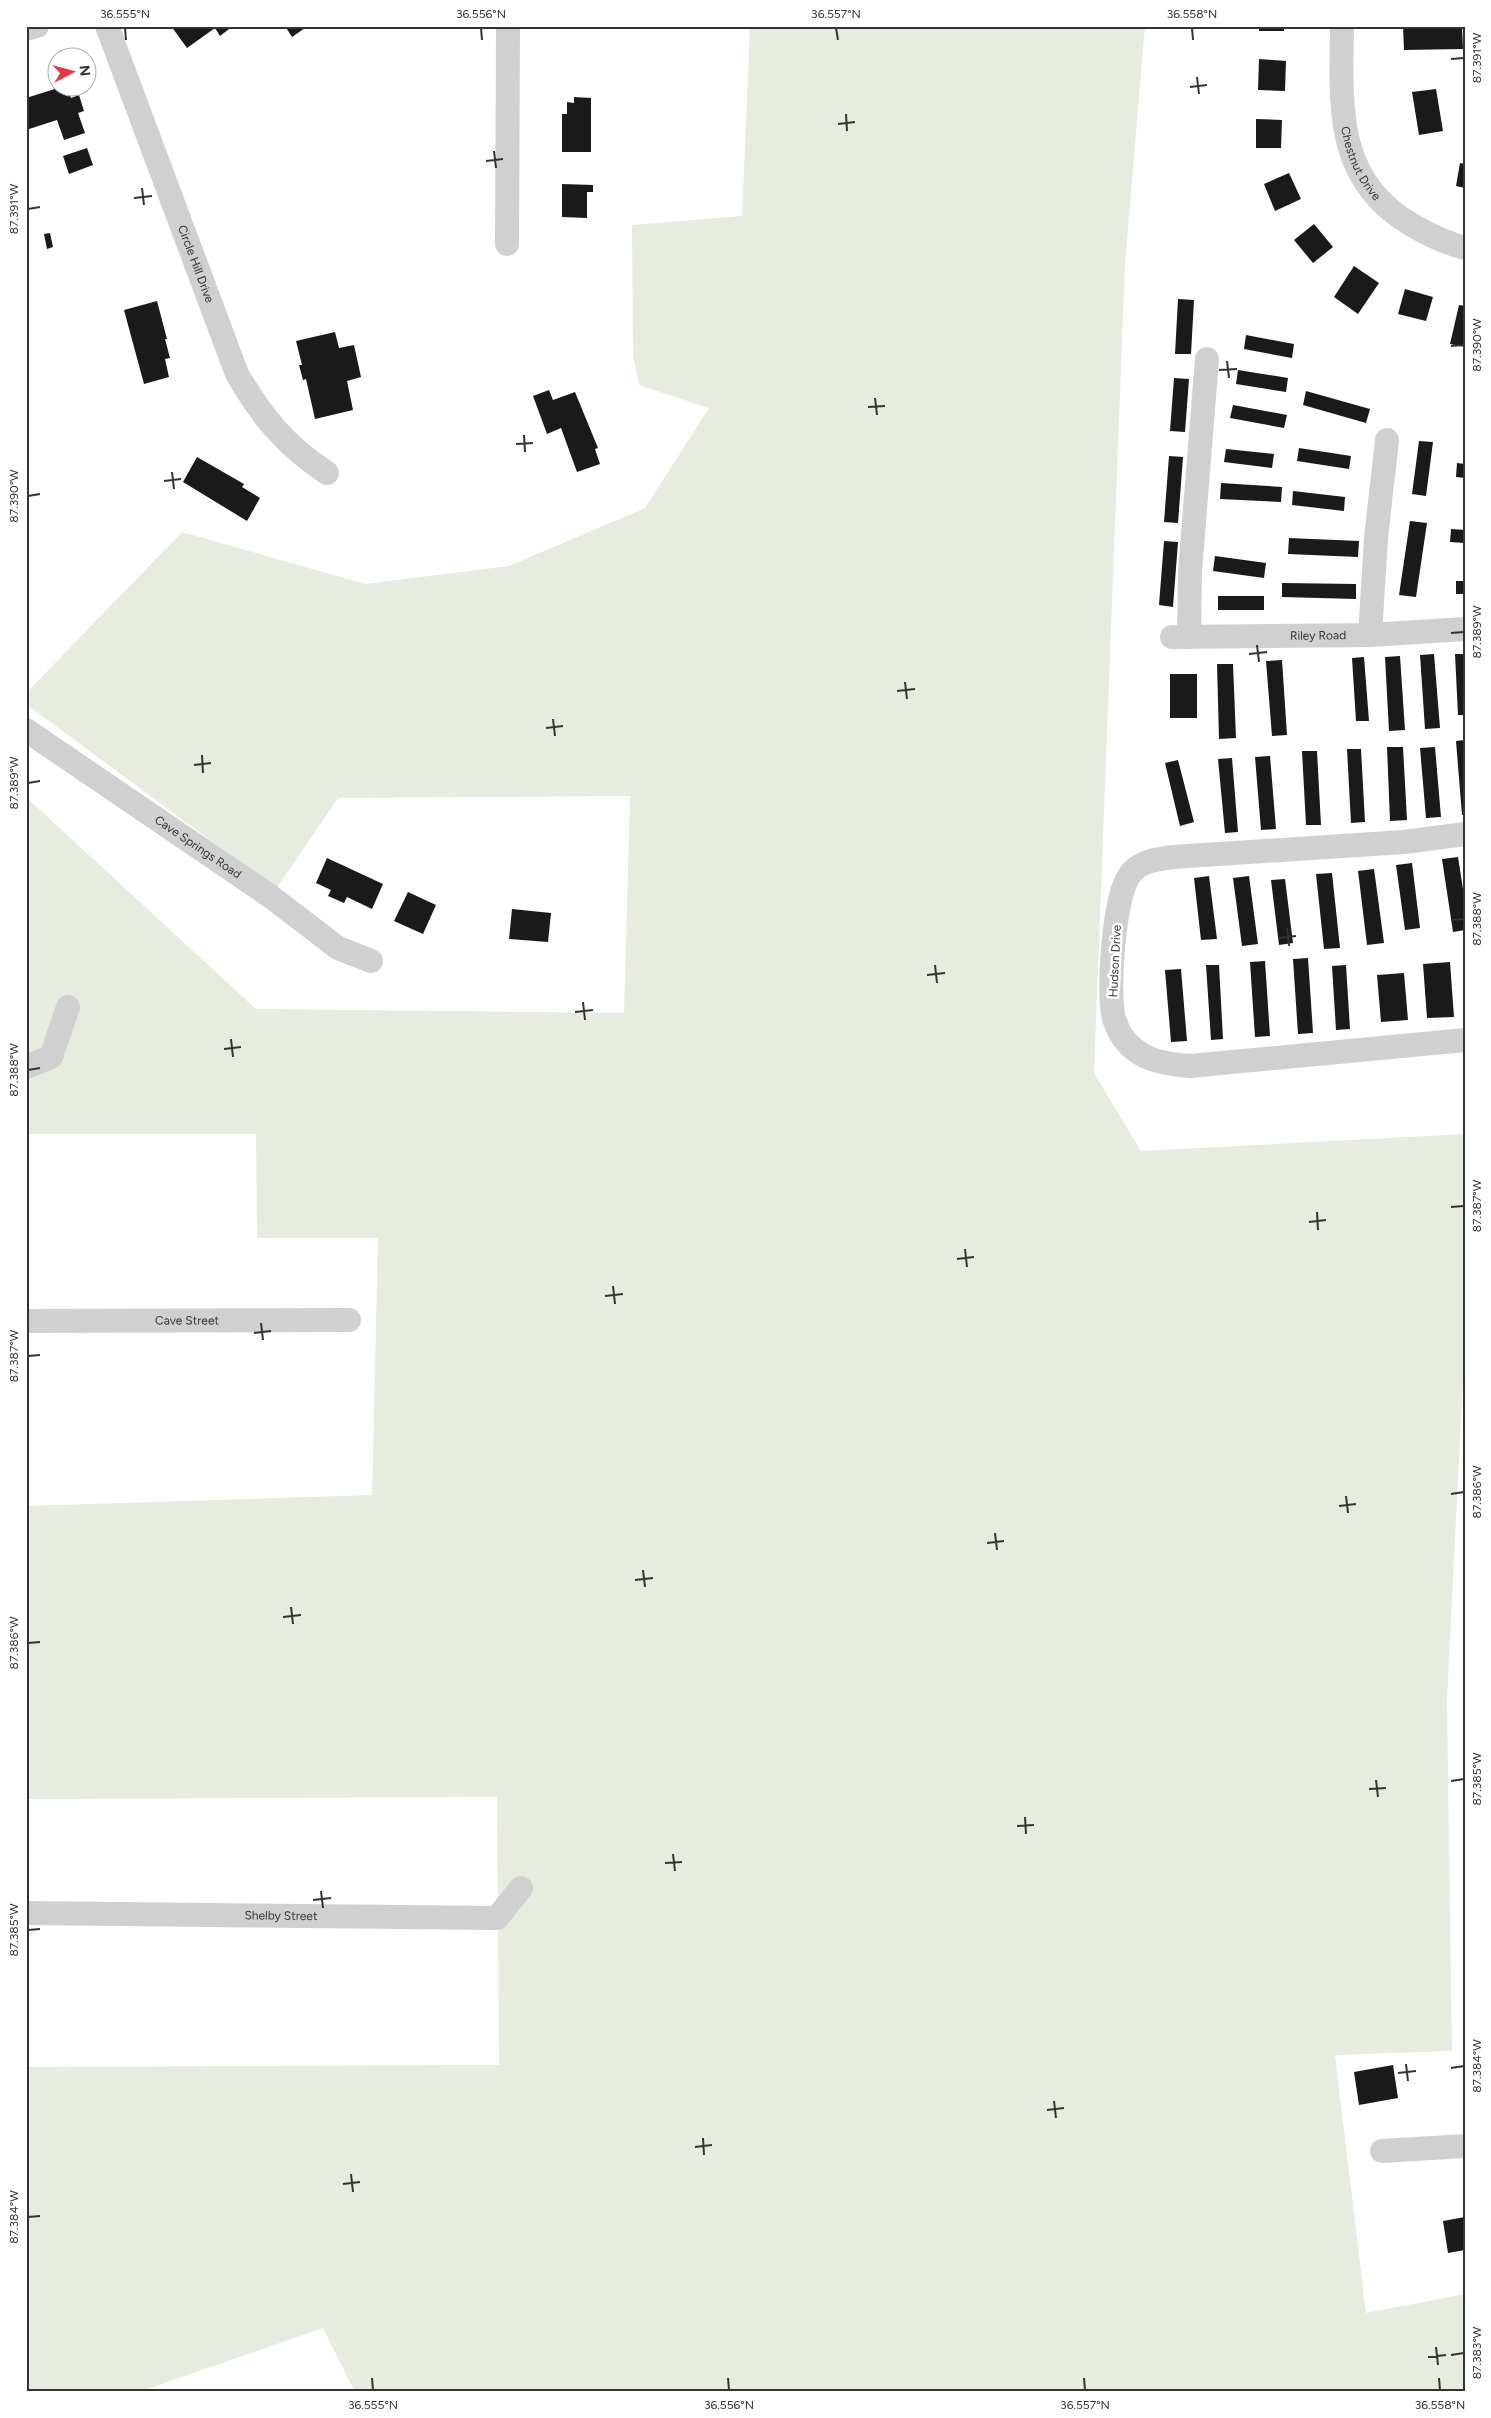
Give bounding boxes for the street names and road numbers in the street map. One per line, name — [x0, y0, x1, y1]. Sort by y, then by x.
street label: Chestnut Drive — [1338, 125, 1384, 204]
street label: Circle Hill Drive — [175, 223, 217, 305]
street label: Riley Road — [1290, 628, 1346, 643]
street label: Cave Springs Road — [152, 813, 244, 881]
street label: Hudson Drive — [1106, 924, 1124, 998]
street label: Cave Street — [155, 1313, 219, 1328]
street label: Shelby Street — [244, 1908, 318, 1923]

